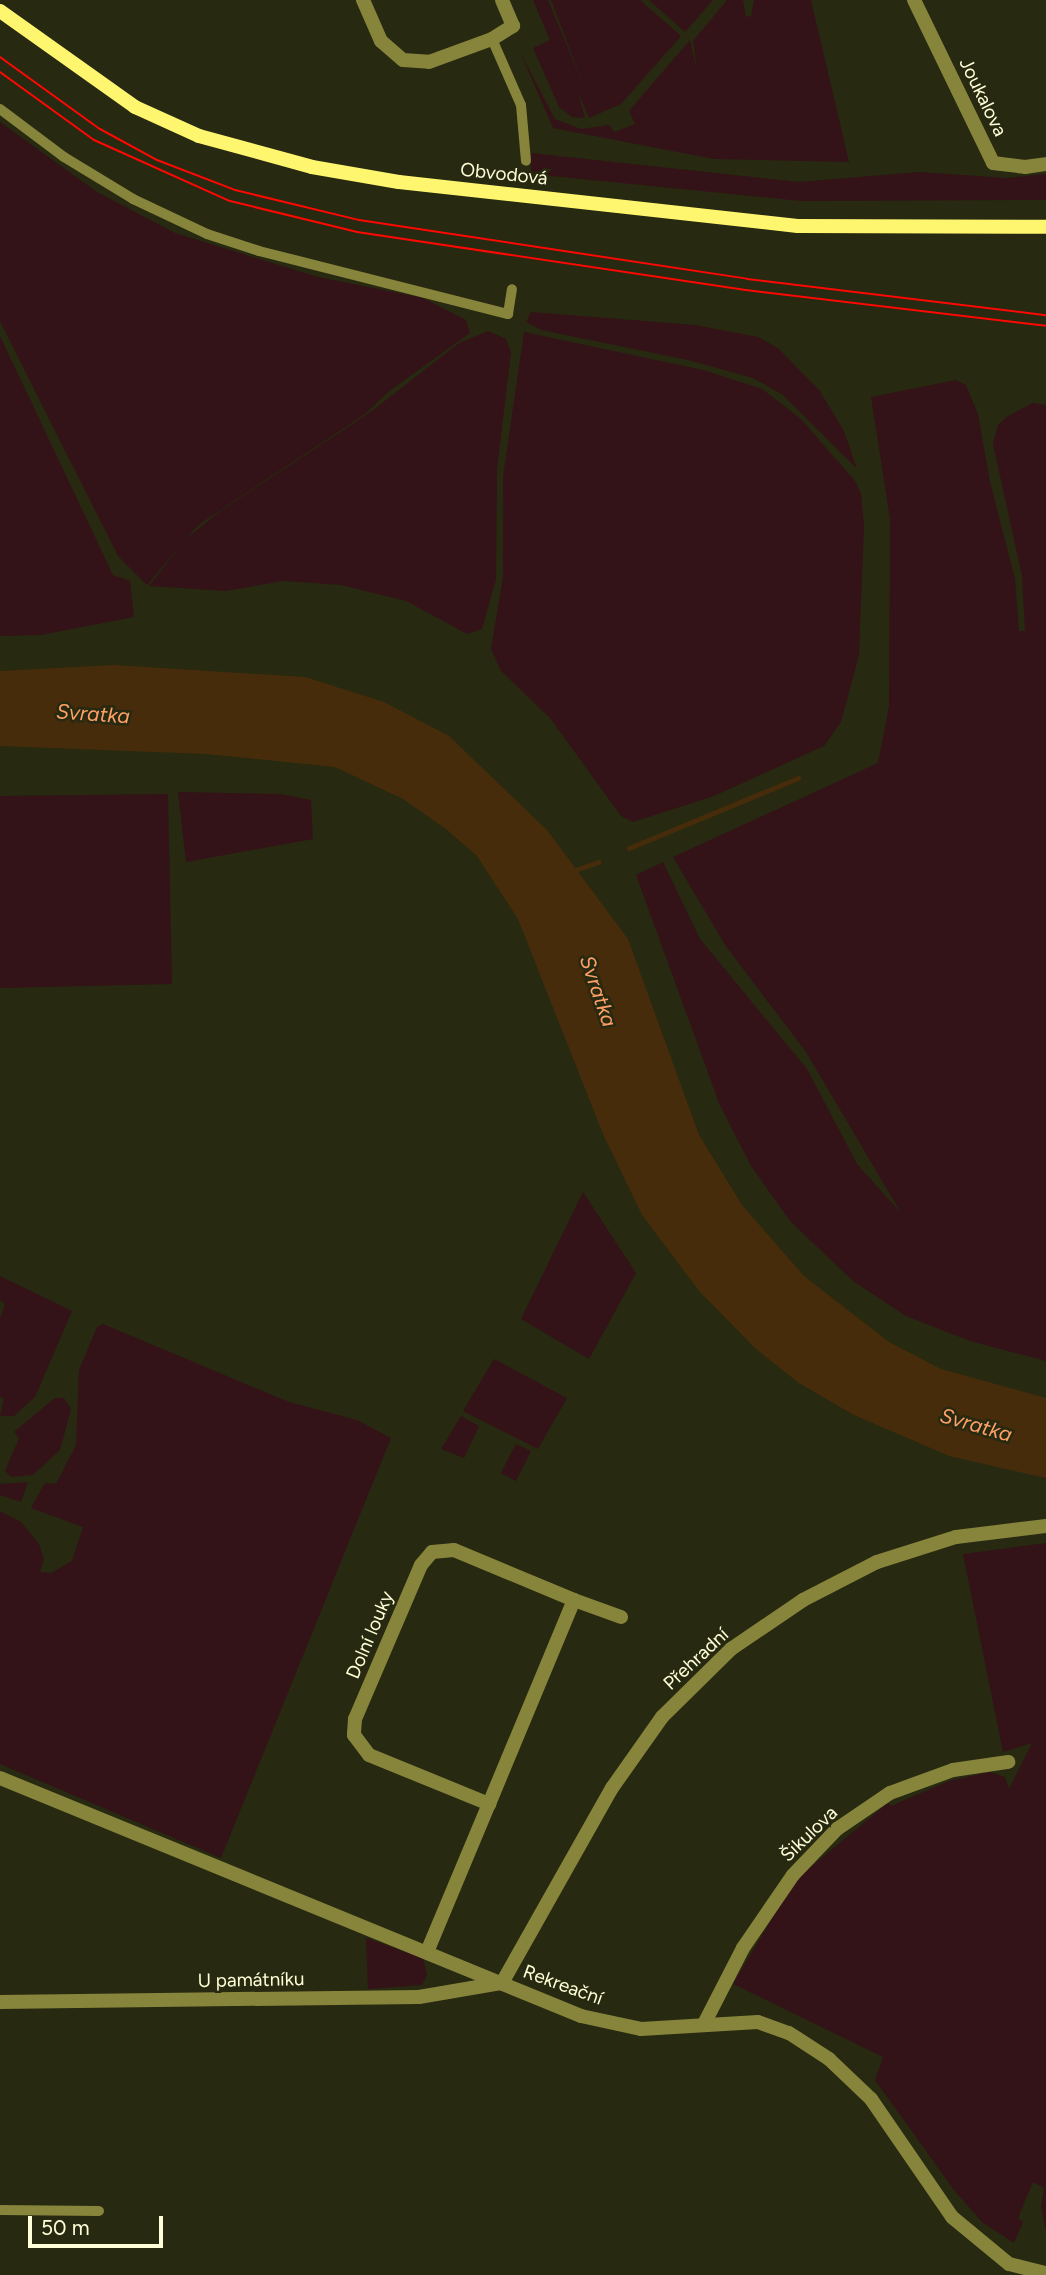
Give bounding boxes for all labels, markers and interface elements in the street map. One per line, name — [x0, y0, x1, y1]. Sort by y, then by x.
street label: Joukalova — [954, 54, 1012, 140]
street label: Obvodová — [459, 158, 549, 190]
water label: Svratka — [55, 699, 131, 729]
water label: Svratka — [574, 952, 622, 1030]
water label: Svratka — [937, 1403, 1015, 1447]
street label: Dolní louky — [341, 1588, 399, 1682]
street label: Přehradní — [659, 1623, 733, 1695]
street label: Šikulova — [776, 1801, 842, 1867]
street label: Rekreační — [520, 1960, 606, 2010]
street label: U památníku — [197, 1968, 305, 1992]
scale bar — [32, 2202, 166, 2246]
text: 50 m — [41, 2215, 90, 2240]

